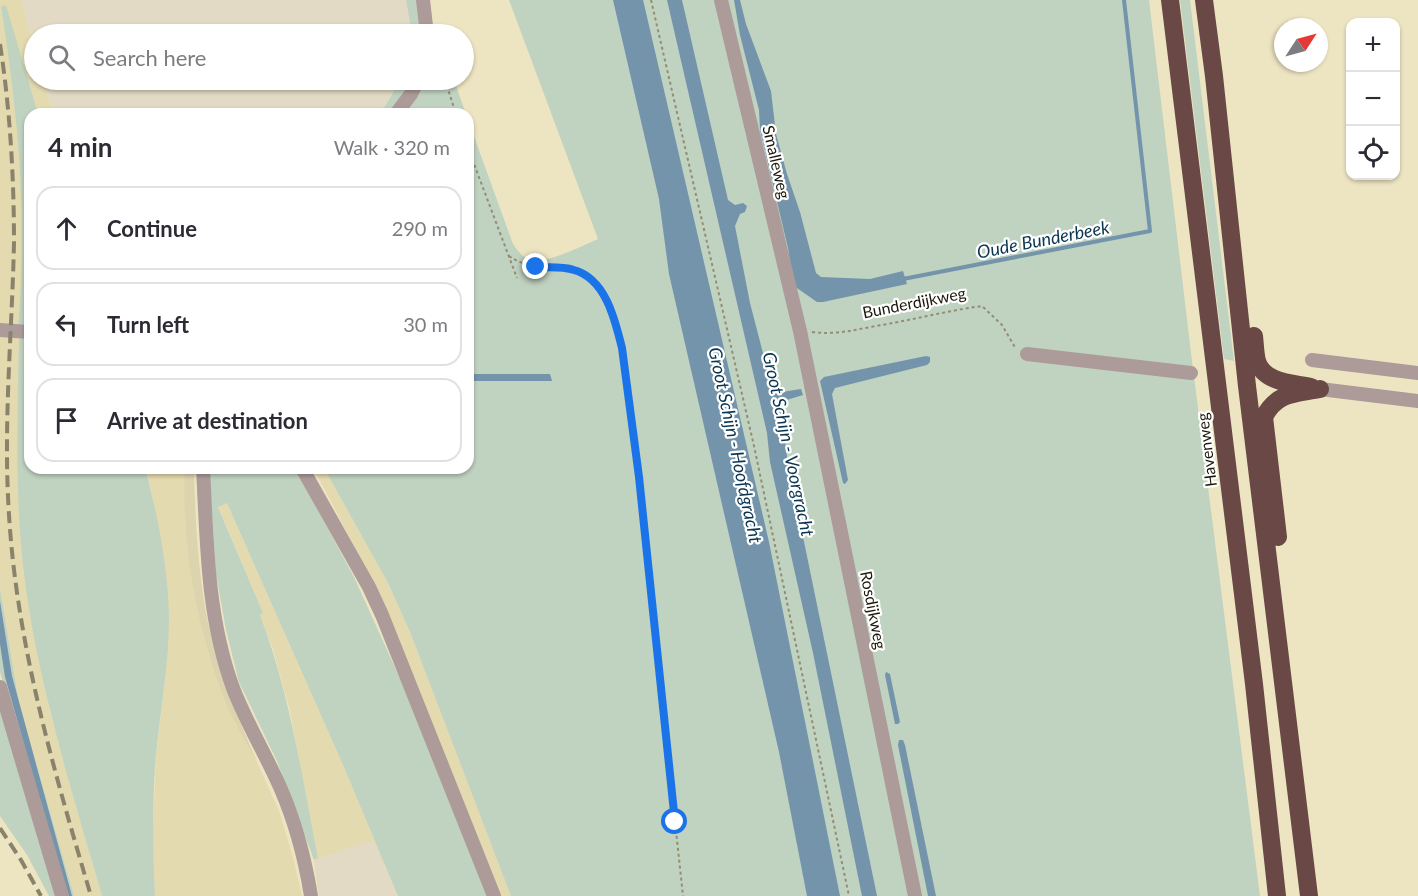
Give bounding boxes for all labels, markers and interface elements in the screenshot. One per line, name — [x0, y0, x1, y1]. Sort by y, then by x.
north arrow — [1274, 18, 1328, 72]
map controls — [1346, 18, 1400, 180]
button: + — [1346, 18, 1400, 72]
search box — [24, 24, 474, 90]
icon: search — [45, 41, 78, 74]
text: Search here — [93, 44, 206, 71]
button: − — [1346, 72, 1400, 126]
street label: Smalleweg — [759, 123, 795, 201]
button: locate — [1346, 126, 1400, 180]
text: 4 min — [48, 131, 112, 163]
text: Walk · 320 m — [334, 135, 450, 159]
icon: ahead — [50, 212, 83, 245]
text: Continue — [107, 215, 197, 242]
water label: Oude Bunderbeek — [975, 215, 1112, 263]
text: 290 m — [392, 216, 448, 240]
route end — [522, 253, 548, 279]
street label: Bunderdijkweg — [861, 283, 967, 321]
icon: left — [50, 308, 83, 341]
text: Turn left — [107, 311, 189, 338]
text: 30 m — [403, 312, 448, 336]
water label: Groot Schijn - Hoofdgracht — [704, 345, 768, 546]
water label: Groot Schijn - Voorgracht — [759, 350, 819, 539]
icon: arrive — [50, 404, 83, 437]
text: Arrive at destination — [107, 407, 308, 434]
street label: Havenweg — [1192, 412, 1220, 488]
street label: Rosdijkweg — [857, 569, 891, 651]
route start — [661, 808, 687, 834]

